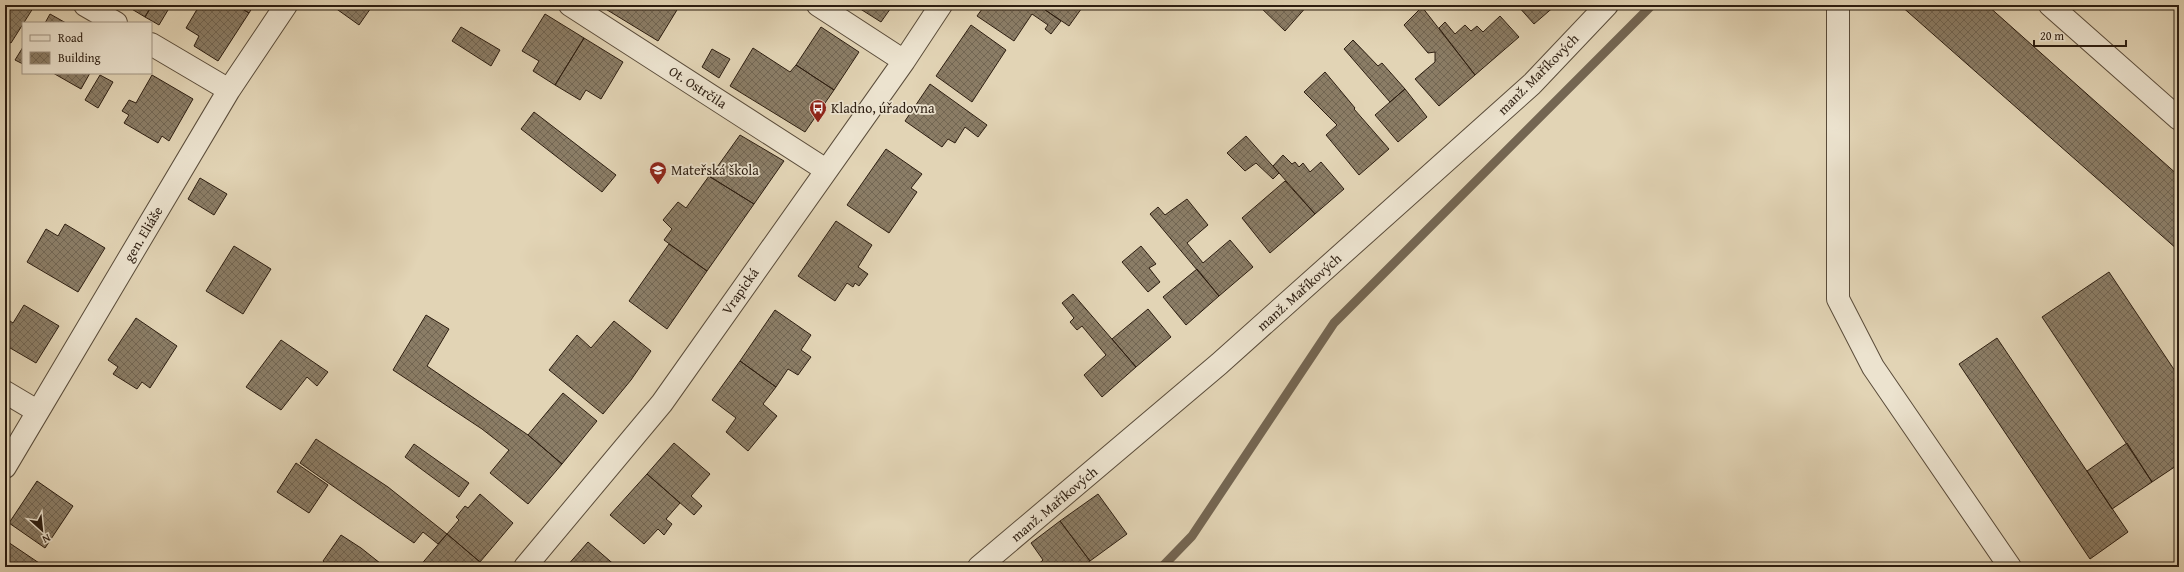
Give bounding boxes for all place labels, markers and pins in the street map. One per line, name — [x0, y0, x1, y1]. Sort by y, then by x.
bus stop icon: Kladno, úřadovna — [808, 98, 828, 123]
place label: Kladno, úřadovna — [831, 98, 935, 118]
school or university icon: Mateřská škola — [648, 160, 668, 185]
place label: Mateřská škola — [671, 160, 759, 180]

